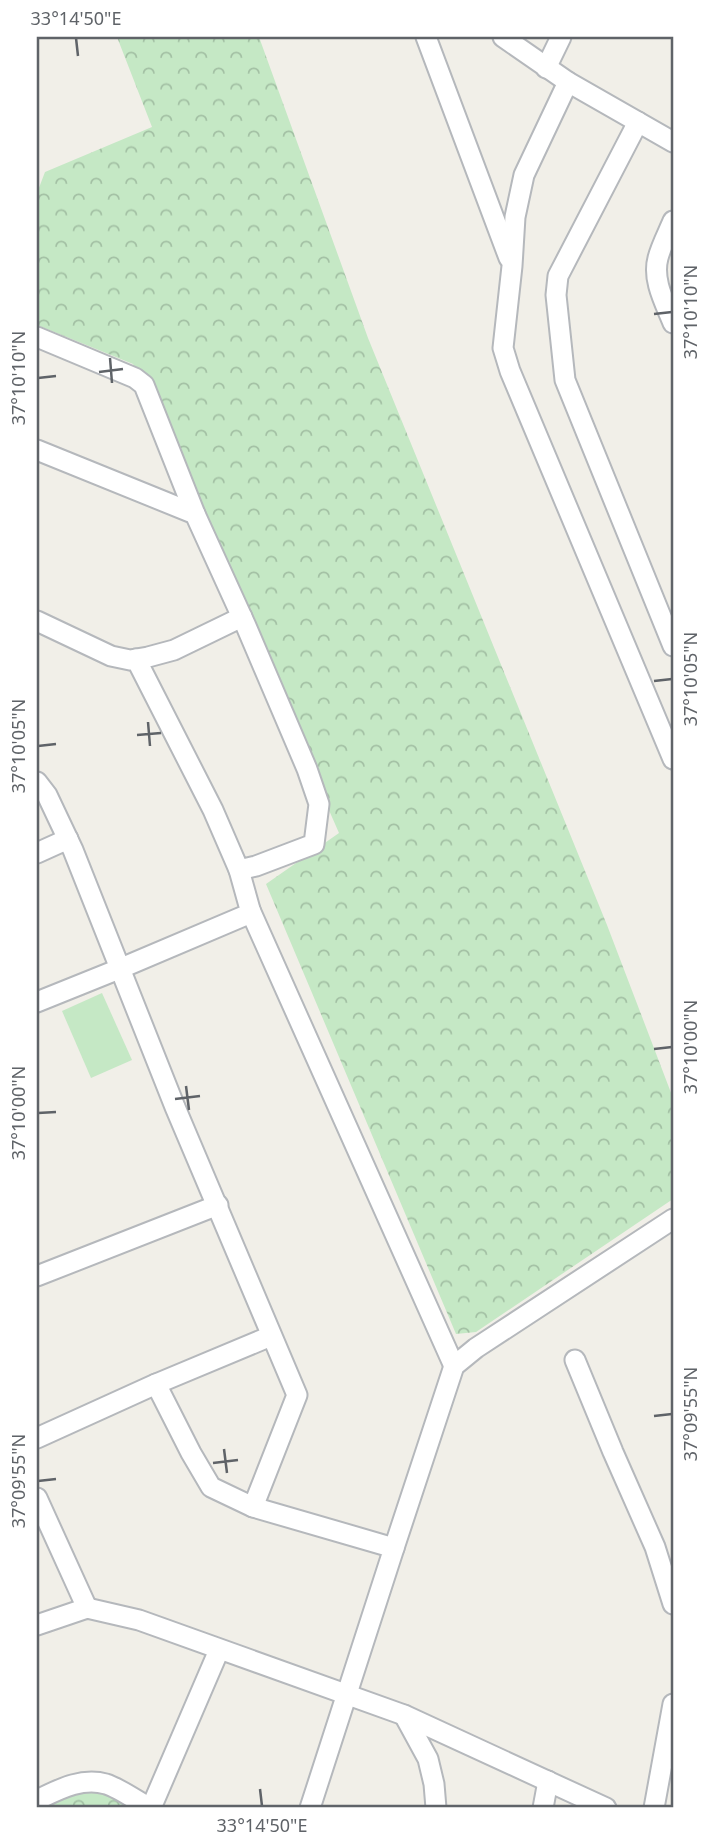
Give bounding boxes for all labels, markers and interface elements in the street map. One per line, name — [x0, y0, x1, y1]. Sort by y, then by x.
text: 33°14'50"E — [31, 6, 121, 30]
text: 37°10'10"N — [678, 265, 702, 359]
text: 37°10'10"N — [6, 331, 30, 425]
text: 37°10'05"N — [678, 632, 702, 726]
text: 37°10'05"N — [6, 699, 30, 793]
text: 37°10'00"N — [678, 1000, 702, 1094]
text: 37°10'00"N — [6, 1066, 30, 1160]
text: 37°09'55"N — [678, 1367, 702, 1461]
text: 37°09'55"N — [6, 1434, 30, 1528]
text: 33°14'50"E — [217, 1813, 307, 1837]

